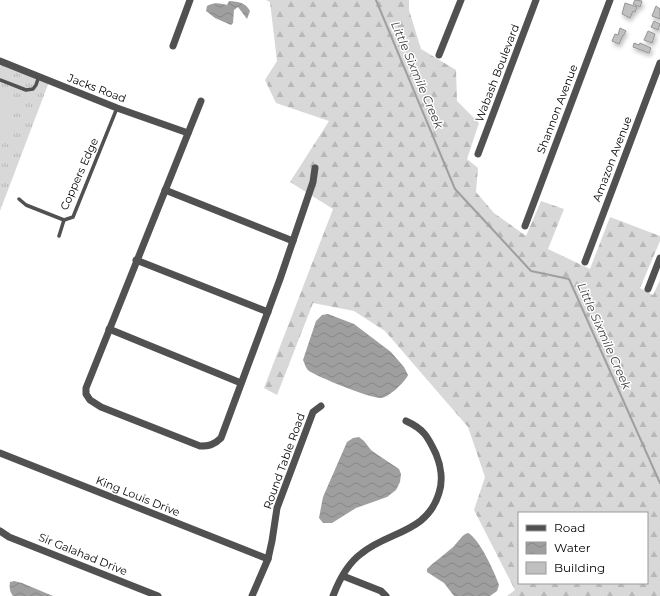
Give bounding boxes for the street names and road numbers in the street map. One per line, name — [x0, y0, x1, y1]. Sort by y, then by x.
street label: Wabash Boulevard — [472, 22, 522, 124]
street label: Shannon Avenue — [534, 62, 581, 156]
street label: Jacks Road — [65, 70, 128, 106]
street label: Amazon Avenue — [589, 114, 635, 204]
street label: Coppers Edge — [57, 135, 101, 212]
street label: Round Table Road — [260, 411, 308, 511]
street label: King Louis Drive — [94, 473, 182, 519]
street label: Sir Galahad Drive — [37, 530, 130, 578]

